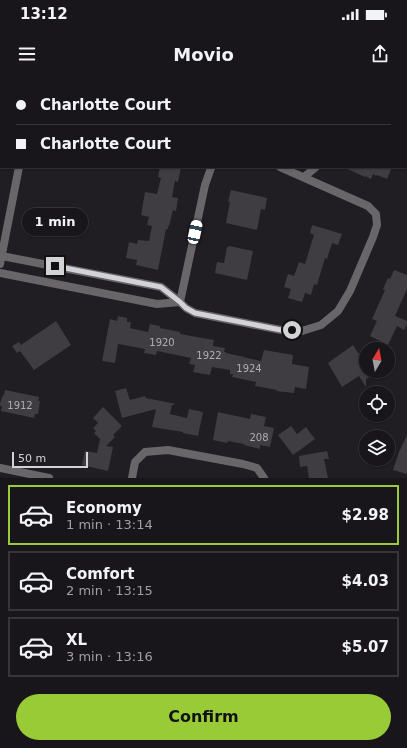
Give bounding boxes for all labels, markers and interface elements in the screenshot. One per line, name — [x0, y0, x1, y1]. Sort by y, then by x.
text: 13:12 — [20, 5, 68, 23]
icon: menu — [16, 43, 38, 65]
icon: share — [369, 43, 391, 65]
text: Movio — [173, 44, 234, 65]
text: Charlotte Court — [40, 96, 171, 114]
text: Charlotte Court — [40, 135, 171, 153]
callout: 1 min — [22, 208, 88, 236]
text: 1 min — [35, 214, 75, 229]
car — [187, 219, 203, 245]
route end — [46, 257, 64, 275]
route start — [283, 321, 301, 339]
house number: 1920 — [149, 337, 175, 348]
north arrow — [359, 342, 395, 378]
map controls — [359, 342, 395, 466]
house number: 1922 — [196, 350, 222, 361]
house number: 1924 — [236, 363, 262, 374]
button: locate — [359, 386, 395, 422]
house number: 1912 — [7, 400, 33, 411]
button: layers — [359, 430, 395, 466]
house number: 208 — [249, 432, 269, 443]
scale bar — [12, 450, 88, 469]
text: 50 m — [18, 452, 46, 465]
icon: car — [18, 497, 54, 533]
text: Economy — [66, 499, 142, 517]
text: $2.98 — [342, 506, 389, 524]
text: 1 min · 13:14 — [66, 517, 153, 532]
icon: car — [18, 563, 54, 599]
text: Comfort — [66, 565, 134, 583]
text: $4.03 — [342, 572, 389, 590]
text: 2 min · 13:15 — [66, 583, 153, 598]
icon: car — [18, 629, 54, 665]
text: XL — [66, 631, 87, 649]
text: $5.07 — [342, 638, 389, 656]
text: 3 min · 13:16 — [66, 649, 153, 664]
button: Confirm — [16, 694, 391, 740]

